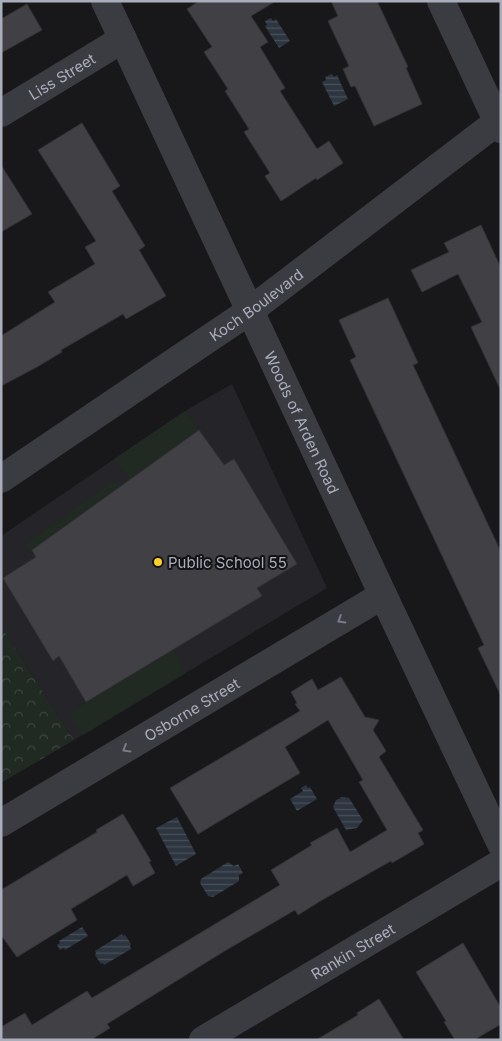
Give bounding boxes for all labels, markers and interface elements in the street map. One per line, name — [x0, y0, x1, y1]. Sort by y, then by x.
street label: Liss Street — [25, 49, 99, 104]
street label: Koch Boulevard — [206, 264, 307, 345]
street label: Woods of Arden Road — [261, 348, 344, 496]
place label: Public School 55 — [168, 553, 287, 572]
marker: Public School 55 — [152, 556, 164, 568]
one-way arrow — [337, 614, 346, 624]
street label: Osborne Street — [141, 673, 243, 745]
one-way arrow — [123, 742, 132, 752]
street label: Rankin Street — [307, 919, 398, 983]

